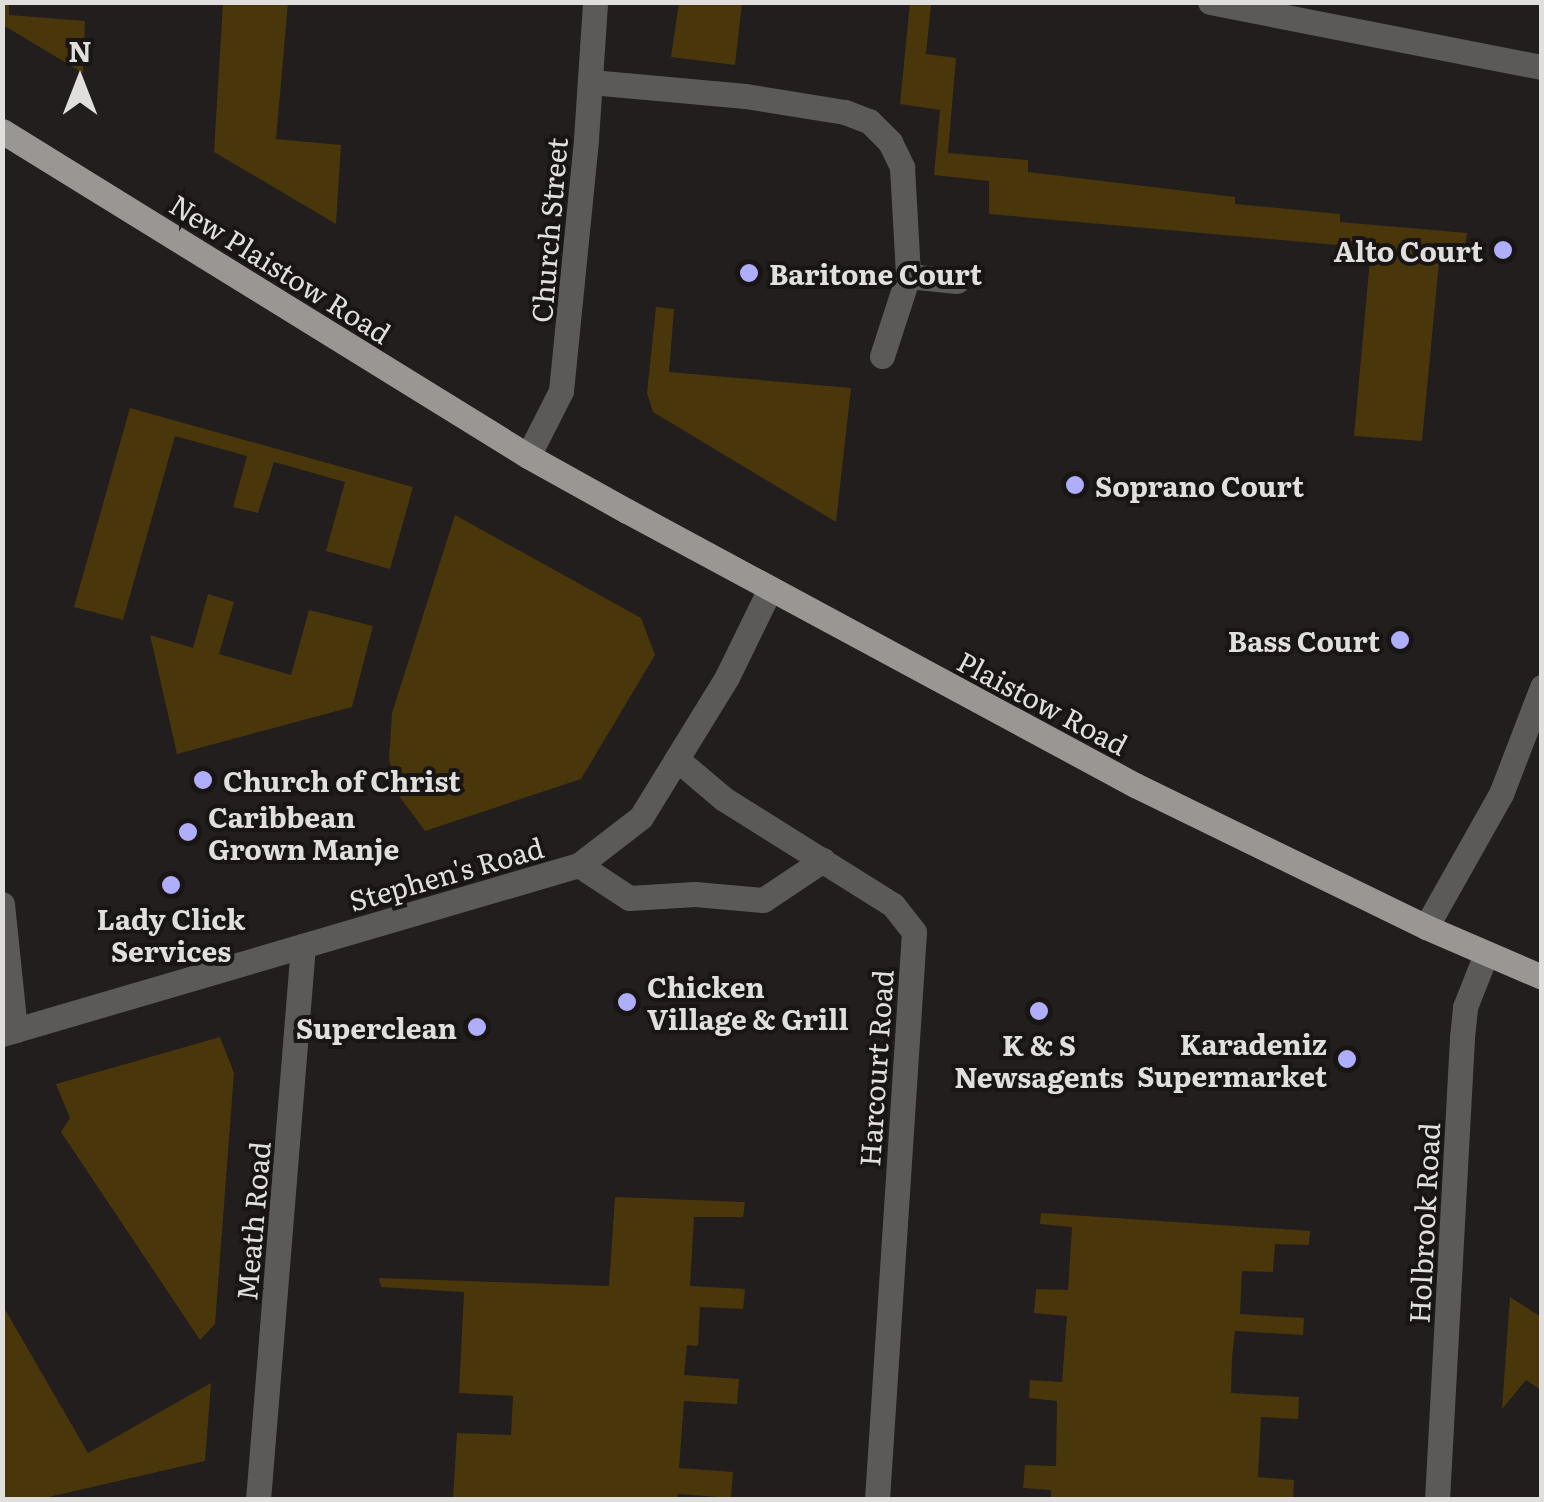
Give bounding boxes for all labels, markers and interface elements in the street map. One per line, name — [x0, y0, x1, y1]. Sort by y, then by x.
text: N — [68, 29, 92, 71]
north arrow — [30, 30, 130, 130]
street label: Church Street — [523, 136, 573, 324]
street label: New Plaistow Road — [164, 186, 398, 350]
place label: Alto Court — [1334, 233, 1483, 267]
marker: Alto Court — [1492, 239, 1514, 261]
place label: Baritone Court — [769, 256, 982, 290]
marker: Baritone Court — [738, 262, 760, 284]
place label: Soprano Court — [1095, 468, 1304, 502]
marker: Soprano Court — [1064, 474, 1086, 496]
place label: Bass Court — [1228, 623, 1380, 657]
marker: Bass Court — [1389, 629, 1411, 651]
street label: Plaistow Road — [952, 643, 1134, 761]
place label: Church of Christ — [223, 763, 461, 797]
marker: Church of Christ — [192, 769, 214, 791]
place label: Caribbean Grown Manje — [208, 799, 399, 865]
marker: Caribbean Grown Manje — [177, 821, 199, 843]
street label: Stephen's Road — [345, 829, 547, 917]
marker: Lady Click Services — [160, 874, 182, 896]
place label: Lady Click Services — [97, 901, 245, 967]
street label: Harcourt Road — [851, 968, 899, 1168]
place label: Chicken Village & Grill — [647, 969, 849, 1035]
marker: Chicken Village & Grill — [616, 991, 638, 1013]
marker: K & S Newsagents — [1028, 1000, 1050, 1022]
place label: Superclean — [296, 1010, 457, 1044]
marker: Superclean — [466, 1016, 488, 1038]
place label: Karadeniz Supermarket — [1137, 1026, 1327, 1092]
place label: K & S Newsagents — [954, 1027, 1124, 1093]
marker: Karadeniz Supermarket — [1336, 1048, 1358, 1070]
street label: Holbrook Road — [1401, 1122, 1445, 1324]
street label: Meath Road — [228, 1140, 276, 1302]

